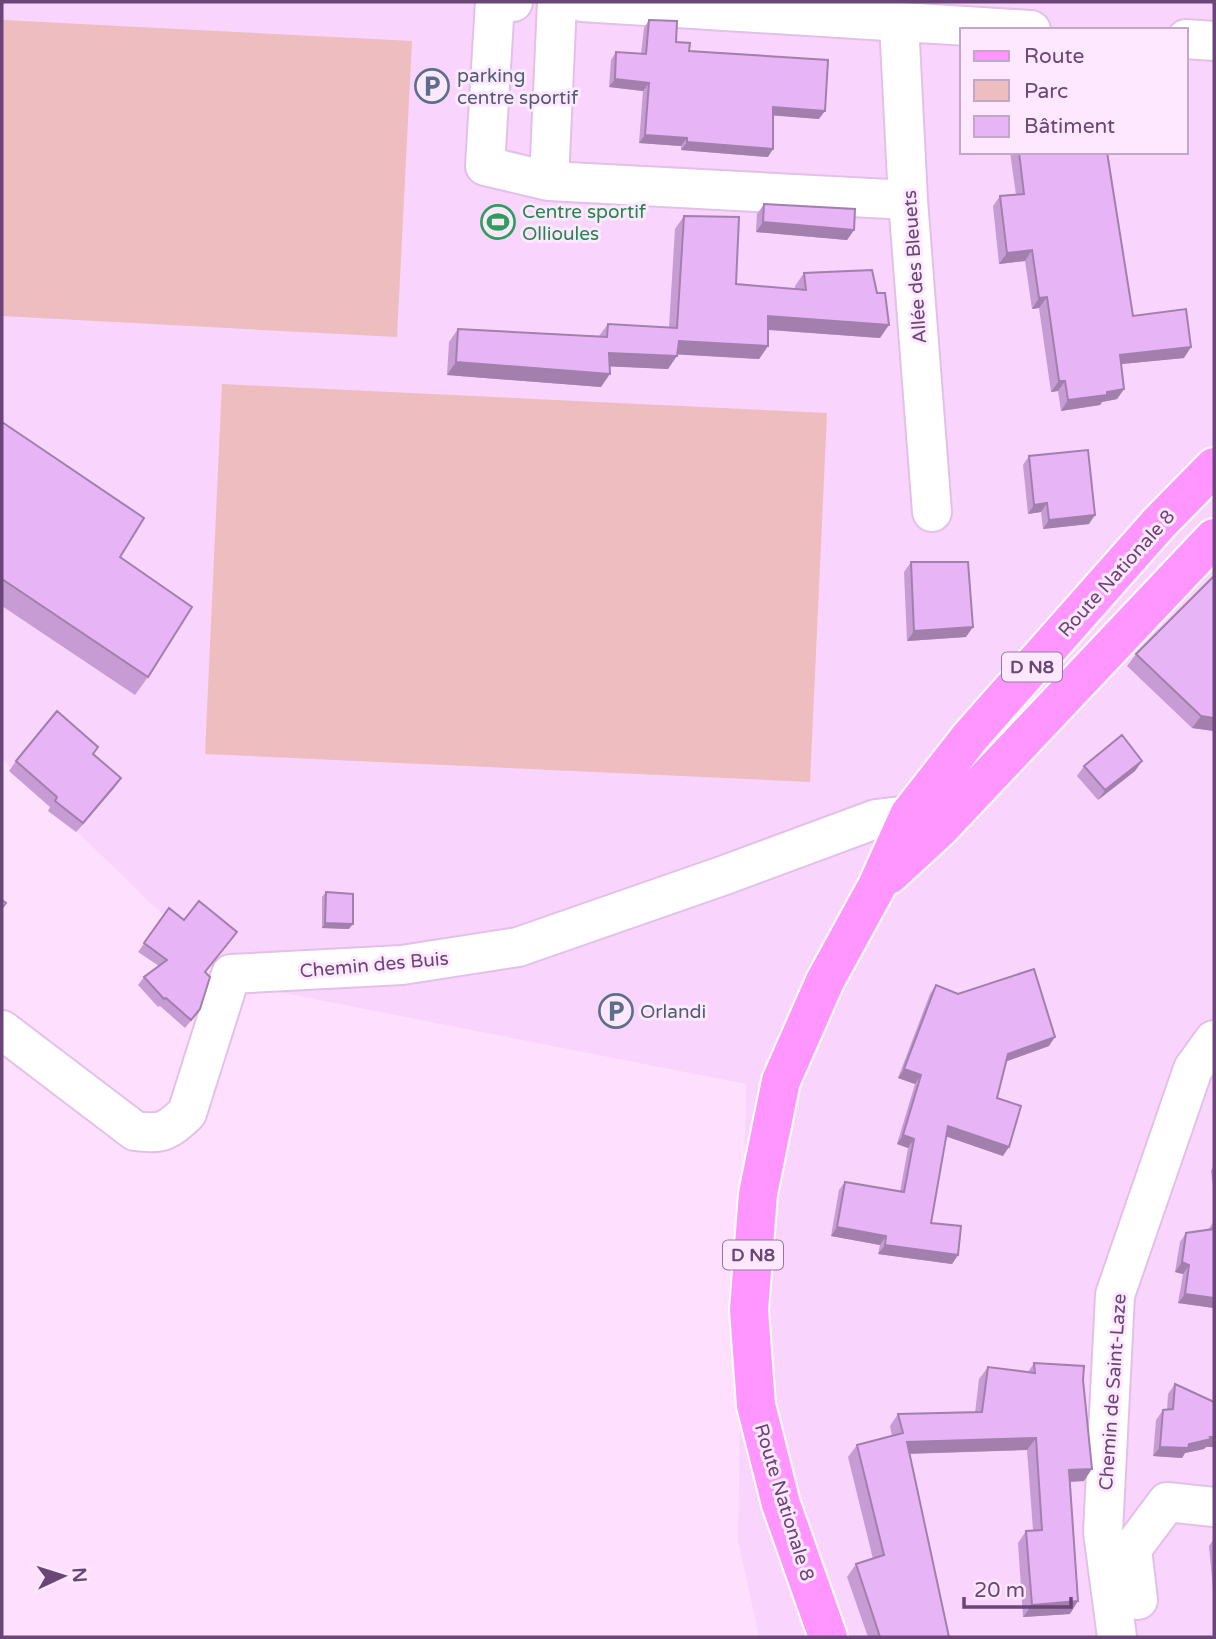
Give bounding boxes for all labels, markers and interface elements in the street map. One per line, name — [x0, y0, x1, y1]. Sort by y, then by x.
legend — [960, 28, 1188, 154]
text: Route — [1024, 44, 1084, 69]
place label: parking centre sportif — [457, 65, 579, 109]
parking icon: parking centre sportif — [413, 67, 451, 105]
text: Parc — [1024, 79, 1068, 104]
text: Bâtiment — [1024, 114, 1115, 139]
street label: Allée des Bleuets — [899, 189, 931, 345]
place label: Centre sportif Ollioules — [522, 201, 647, 245]
sports icon: Centre sportif Ollioules — [479, 203, 517, 241]
street label: Route Nationale 8 — [1054, 506, 1180, 642]
road number: D N8 — [1002, 652, 1062, 682]
street label: Chemin des Buis — [299, 948, 450, 982]
parking icon: Orlandi — [597, 992, 635, 1030]
place label: Orlandi — [640, 1001, 706, 1023]
road number: D N8 — [723, 1240, 783, 1270]
street label: Chemin de Saint-Laze — [1095, 1293, 1131, 1491]
street label: Route Nationale 8 — [750, 1421, 818, 1584]
north arrow — [28, 1541, 98, 1611]
scale bar — [964, 1566, 1071, 1610]
text: N — [67, 1567, 90, 1583]
text: 20 m — [974, 1578, 1025, 1603]

